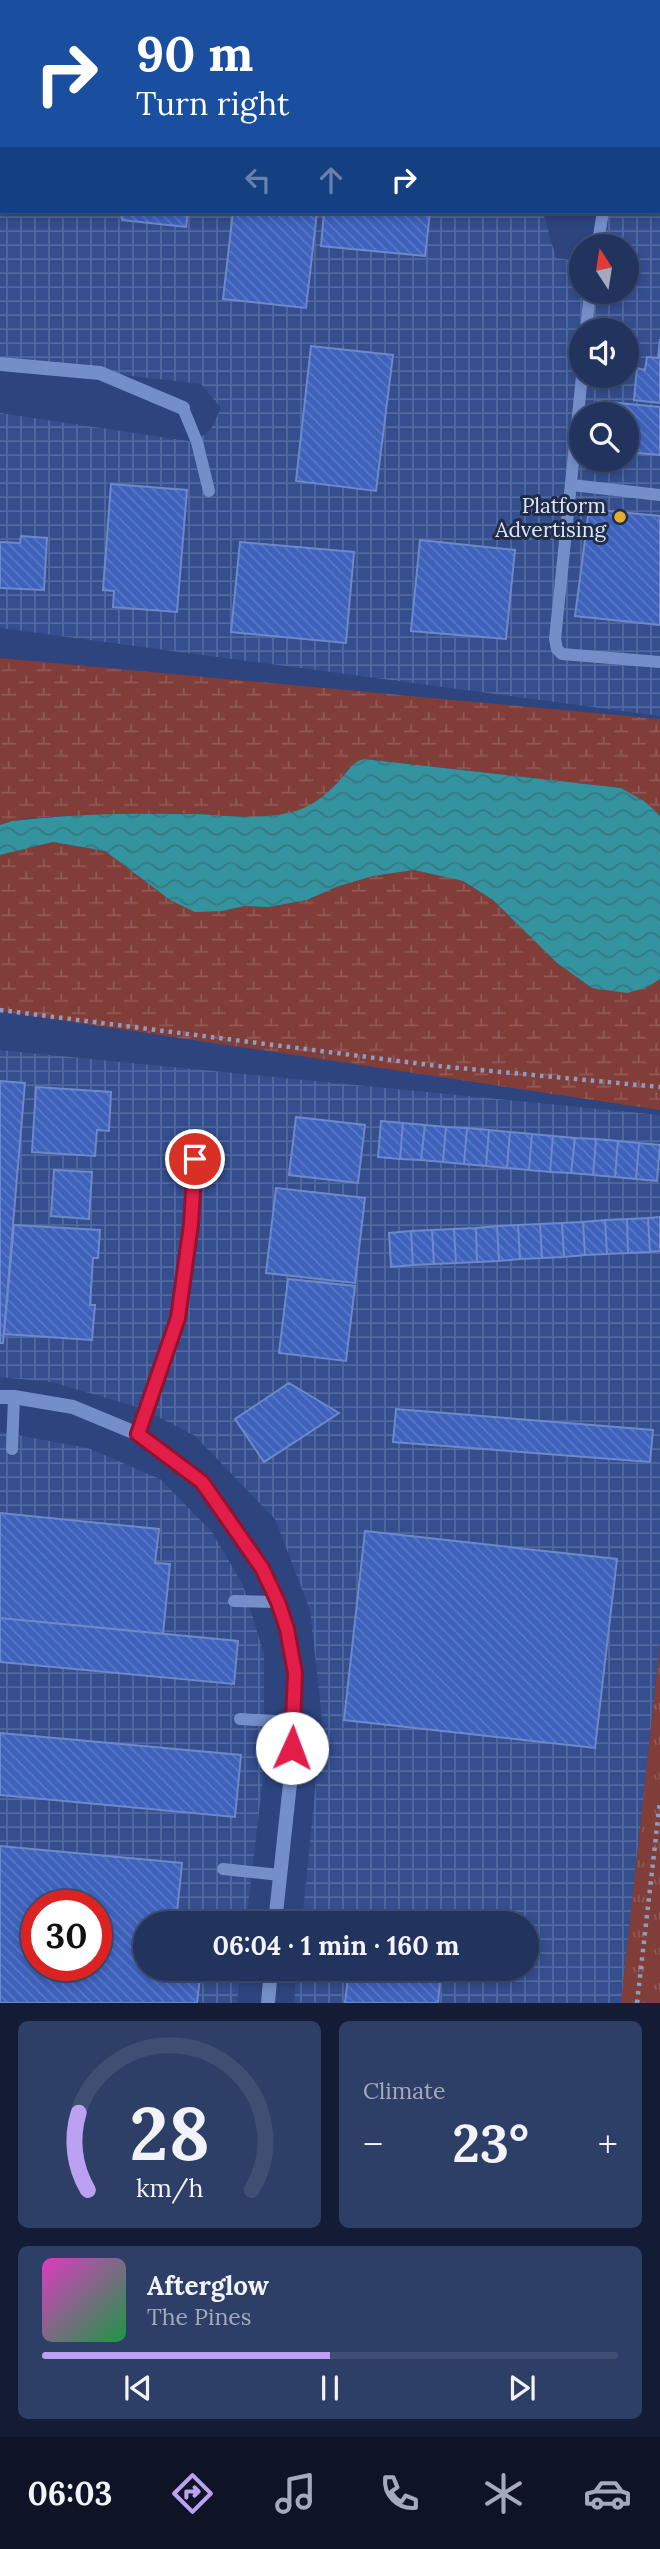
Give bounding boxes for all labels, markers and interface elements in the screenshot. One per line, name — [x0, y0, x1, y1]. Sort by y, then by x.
text: 90 m — [136, 22, 253, 84]
icon: right — [21, 28, 112, 119]
text: Turn right — [136, 83, 289, 124]
icon: left — [239, 161, 277, 199]
icon: ahead — [312, 161, 350, 199]
icon: right — [385, 161, 423, 199]
north arrow — [569, 234, 639, 304]
map controls — [569, 234, 639, 472]
button: sound — [569, 318, 639, 388]
button: search — [569, 402, 639, 472]
place label: Platform Advertising — [494, 492, 606, 543]
marker: Platform Advertising — [612, 509, 628, 525]
pin — [165, 1129, 225, 1189]
icon: arrive — [176, 1140, 214, 1178]
position arrow — [255, 1711, 329, 1785]
speed limit sign: 30 — [21, 1890, 112, 1981]
text: 06:04 · 1 min · 160 m — [212, 1929, 460, 1962]
text: Climate — [363, 2076, 445, 2105]
text: 28 — [129, 2088, 210, 2181]
text: 23° — [452, 2110, 529, 2176]
text: − — [363, 2120, 383, 2168]
text: + — [598, 2120, 618, 2168]
text: km/h — [136, 2172, 203, 2204]
text: Afterglow — [147, 2269, 269, 2302]
text: The Pines — [147, 2302, 252, 2331]
icon: previous — [119, 2369, 157, 2407]
icon: pause — [311, 2369, 349, 2407]
icon: next — [503, 2369, 541, 2407]
icon: directions — [168, 2469, 217, 2518]
icon: music — [271, 2469, 320, 2518]
icon: phone — [375, 2469, 424, 2518]
icon: climate — [479, 2469, 528, 2518]
icon: car — [583, 2469, 632, 2518]
text: 06:03 — [27, 2473, 113, 2514]

